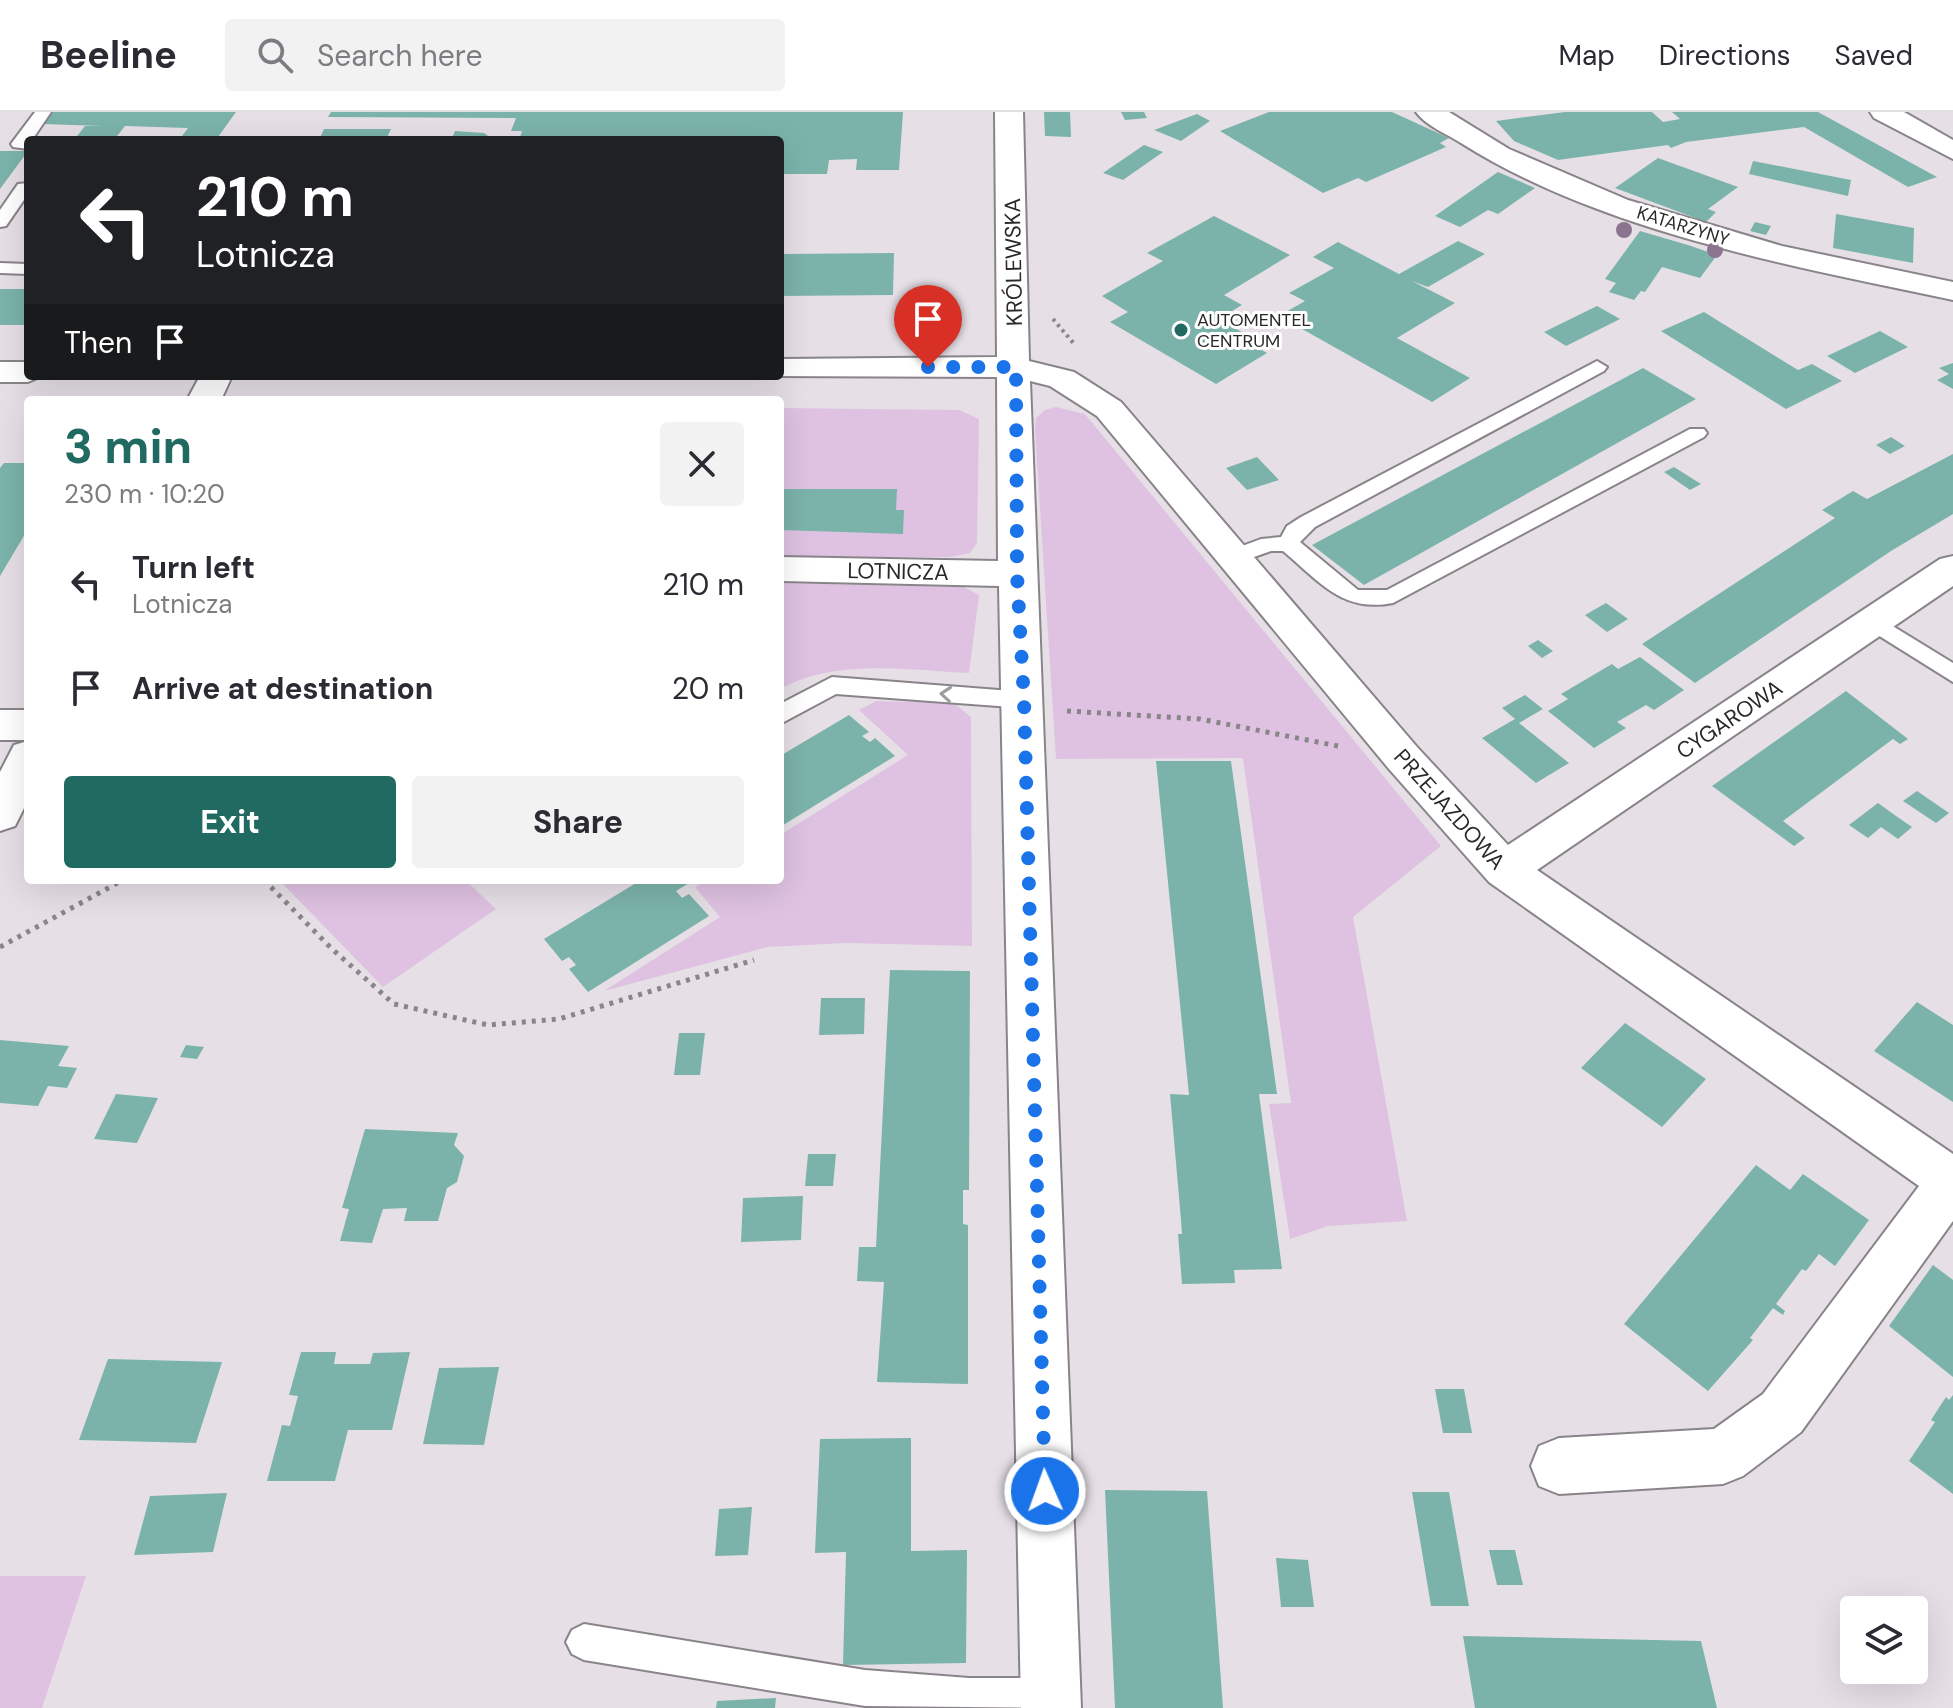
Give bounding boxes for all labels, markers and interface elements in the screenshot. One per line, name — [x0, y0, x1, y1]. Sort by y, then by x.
search box — [225, 19, 785, 91]
text: Beeline — [40, 30, 177, 80]
icon: search — [253, 33, 297, 77]
text: Search here — [317, 36, 482, 75]
text: Map — [1558, 37, 1615, 74]
text: Directions — [1659, 37, 1791, 74]
text: Saved — [1835, 37, 1913, 74]
text: 210 m — [196, 160, 354, 233]
icon: left — [64, 168, 168, 272]
street label: KRÓLEWSKA — [998, 198, 1029, 326]
street label: KATARZYNY — [1634, 201, 1733, 252]
text: Lotnicza — [196, 231, 335, 278]
pin — [894, 285, 962, 367]
icon: arrive — [906, 297, 950, 341]
place label: AUTOMENTEL CENTRUM — [1197, 308, 1311, 353]
icon: arrive — [148, 320, 192, 364]
marker: AUTOMENTEL CENTRUM — [1172, 321, 1190, 339]
text: Then — [64, 323, 132, 362]
text: 3 min — [64, 415, 192, 478]
button: close — [660, 422, 744, 506]
text: 230 m · 10:20 — [64, 477, 225, 511]
text: Turn left — [132, 548, 255, 587]
street label: LOTNICZA — [847, 556, 949, 587]
icon: left — [64, 562, 108, 606]
text: 210 m — [662, 565, 744, 604]
text: Lotnicza — [132, 587, 232, 621]
icon: arrive — [64, 666, 108, 710]
text: Arrive at destination — [132, 669, 433, 708]
text: 20 m — [672, 669, 744, 708]
street label: CYGAROWA — [1671, 673, 1788, 766]
one-way arrow — [939, 686, 952, 703]
street label: PRZEJAZDOWA — [1388, 743, 1512, 876]
button: Exit — [64, 776, 396, 868]
button: Share — [412, 776, 744, 868]
position arrow — [1003, 1449, 1087, 1533]
map controls — [1840, 1596, 1928, 1684]
button: layers — [1840, 1596, 1928, 1684]

